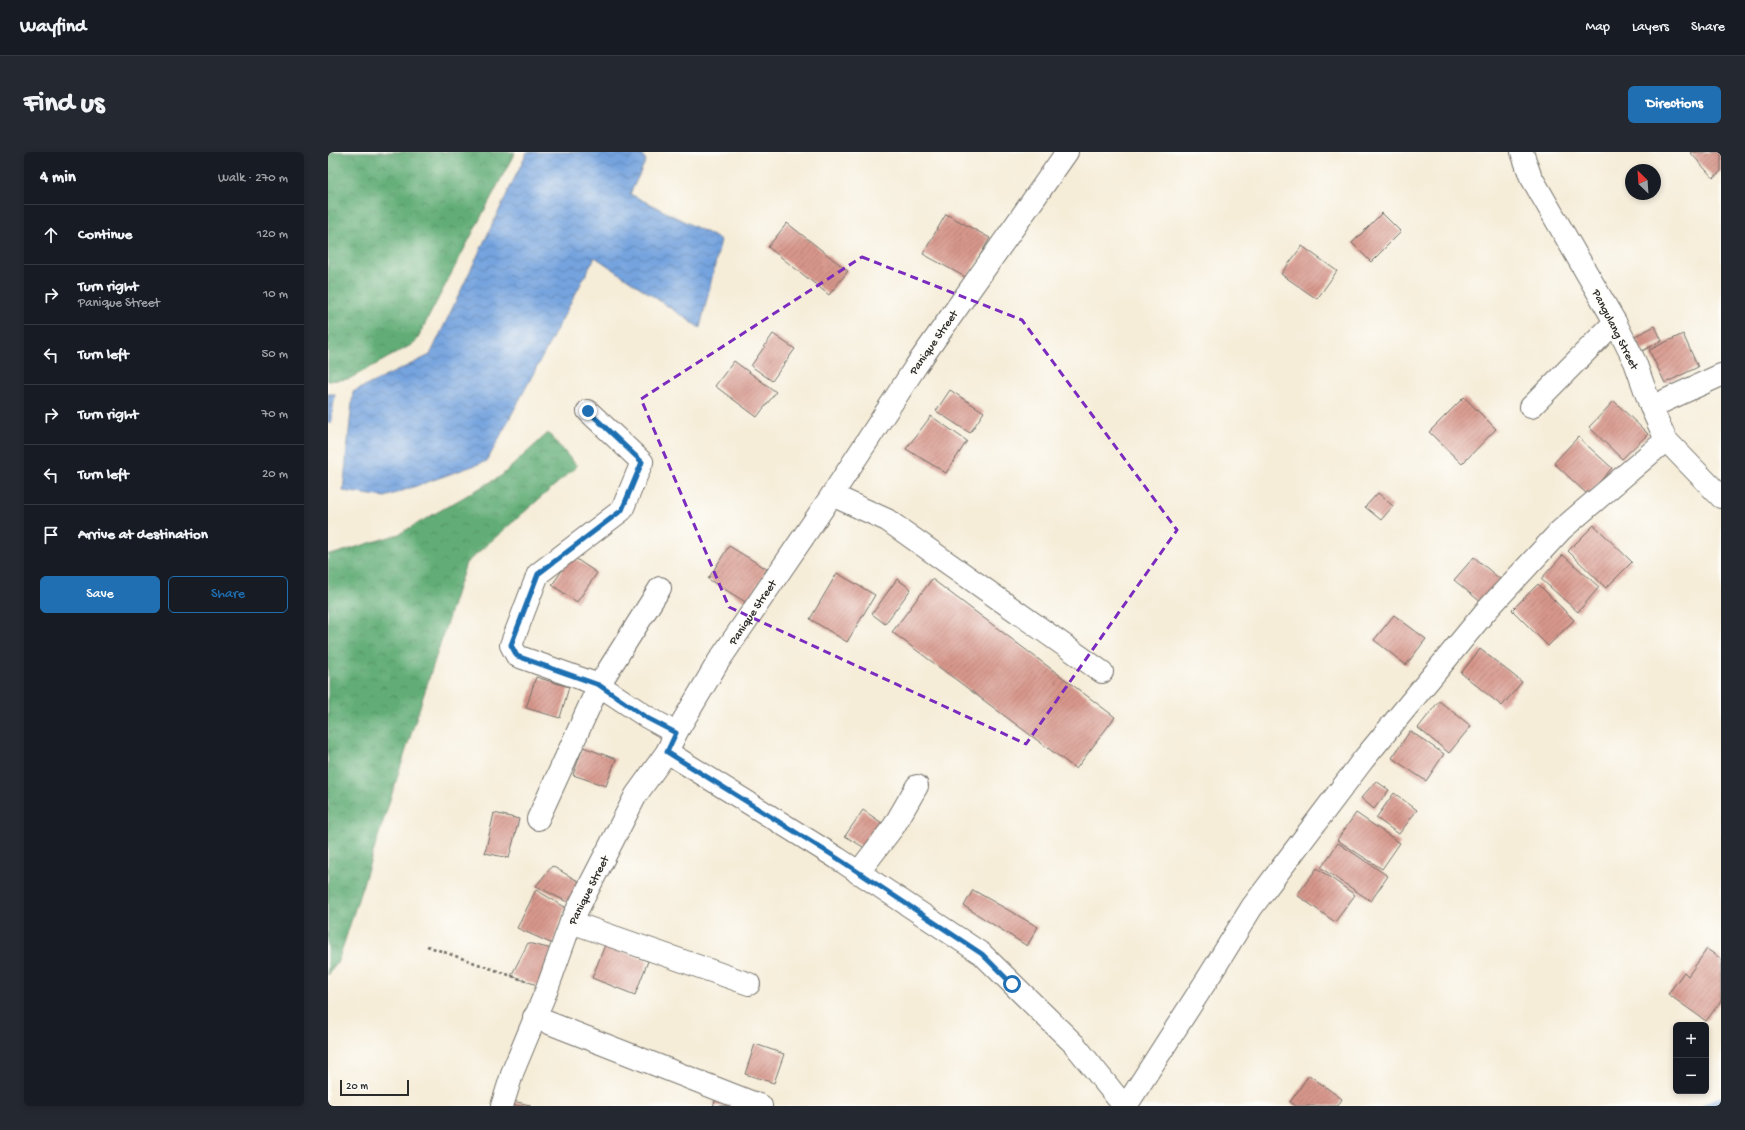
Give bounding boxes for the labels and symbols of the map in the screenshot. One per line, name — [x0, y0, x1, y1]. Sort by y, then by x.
north arrow — [1625, 164, 1661, 200]
street label: Pangulang Street — [1588, 287, 1641, 373]
street label: Panique Street — [907, 307, 963, 379]
route end — [579, 402, 597, 420]
street label: Panique Street — [726, 577, 781, 649]
street label: Panique Street — [566, 853, 614, 929]
route start — [1003, 975, 1021, 993]
scale bar — [340, 1078, 409, 1097]

